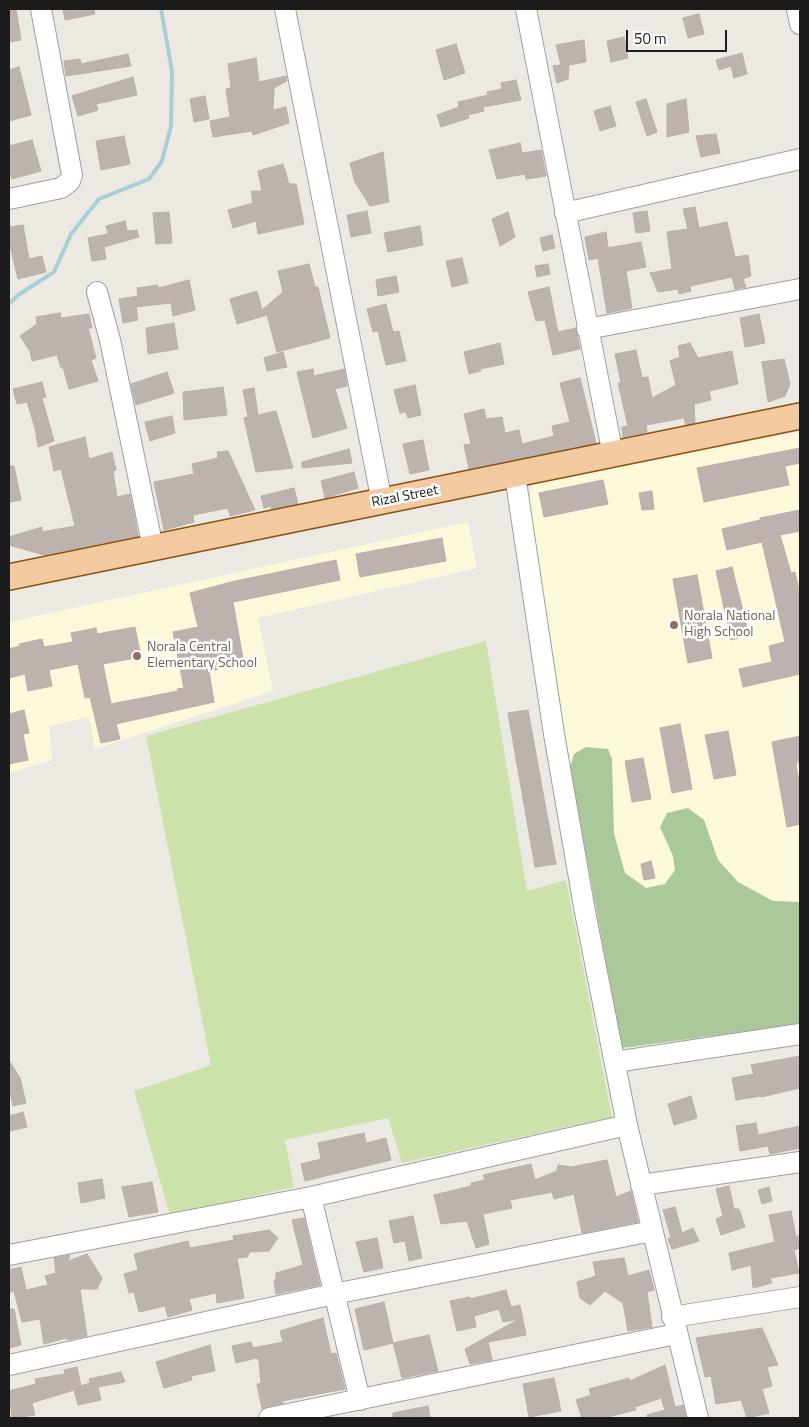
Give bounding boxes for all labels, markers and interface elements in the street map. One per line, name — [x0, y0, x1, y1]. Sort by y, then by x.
scale bar — [629, 20, 730, 52]
text: 50 m — [634, 27, 667, 50]
street label: Rizal Street — [370, 482, 440, 512]
place label: Norala National High School — [684, 609, 776, 642]
marker: Norala National High School — [668, 619, 680, 631]
place label: Norala Central Elementary School — [147, 640, 257, 672]
marker: Norala Central Elementary School — [131, 650, 143, 662]

